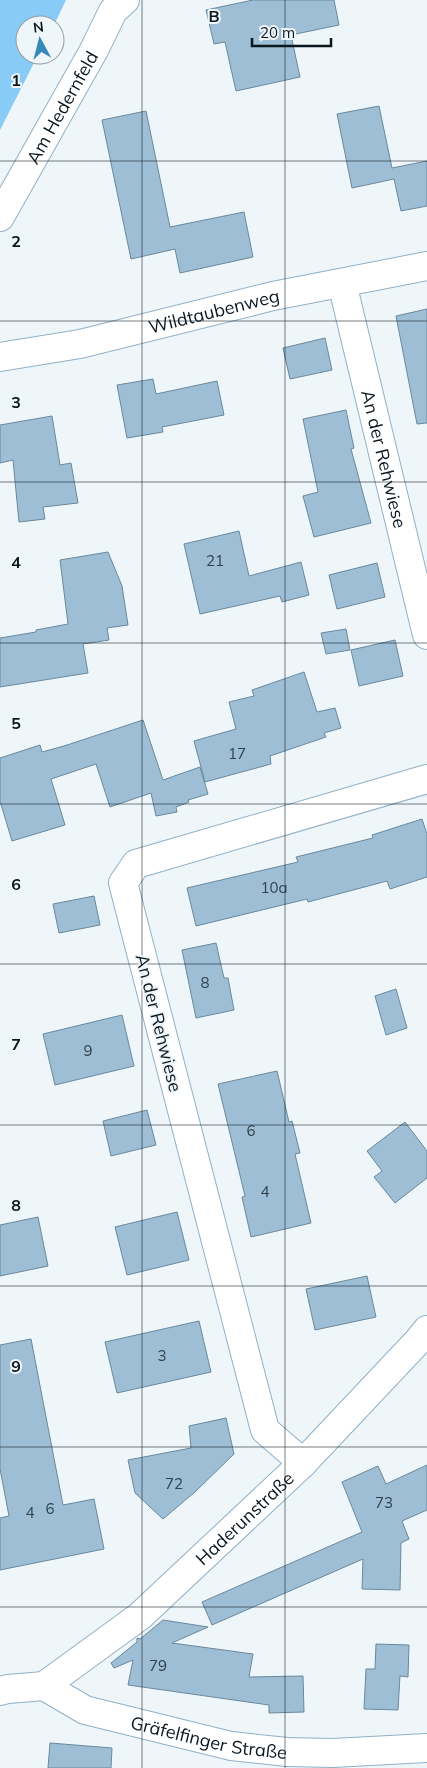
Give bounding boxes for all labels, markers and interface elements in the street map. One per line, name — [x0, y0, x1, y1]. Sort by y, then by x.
text: B — [208, 6, 220, 26]
north arrow — [15, 15, 65, 65]
scale bar — [252, 15, 331, 47]
text: N — [32, 18, 45, 37]
text: 20 m — [260, 23, 295, 42]
street label: Am Hedernfeld — [21, 47, 103, 168]
text: 1 — [11, 70, 21, 90]
text: 2 — [11, 231, 21, 251]
street label: Wildtaubenweg — [146, 284, 281, 338]
street label: An der Rehwiese — [357, 388, 412, 530]
text: 3 — [11, 392, 21, 412]
house number: 21 — [206, 551, 224, 570]
text: 4 — [11, 552, 21, 572]
text: 5 — [11, 713, 21, 733]
house number: 17 — [228, 744, 246, 763]
text: 6 — [11, 874, 21, 894]
house number: 10a — [260, 878, 288, 897]
street label: An der Rehwiese — [131, 952, 187, 1094]
house number: 8 — [200, 973, 210, 992]
text: 7 — [11, 1034, 21, 1054]
house number: 9 — [83, 1041, 93, 1060]
house number: 6 — [246, 1121, 256, 1140]
house number: 4 — [260, 1182, 270, 1201]
text: 8 — [11, 1195, 21, 1215]
house number: 3 — [157, 1346, 167, 1365]
text: 9 — [11, 1356, 21, 1376]
street label: Haderunstraße — [190, 1466, 298, 1570]
house number: 72 — [165, 1474, 183, 1493]
house number: 73 — [375, 1493, 393, 1512]
house number: 6 — [45, 1499, 55, 1518]
house number: 4 — [25, 1503, 35, 1522]
house number: 79 — [149, 1656, 167, 1675]
street label: Gräfelfinger Straße — [128, 1710, 288, 1763]

